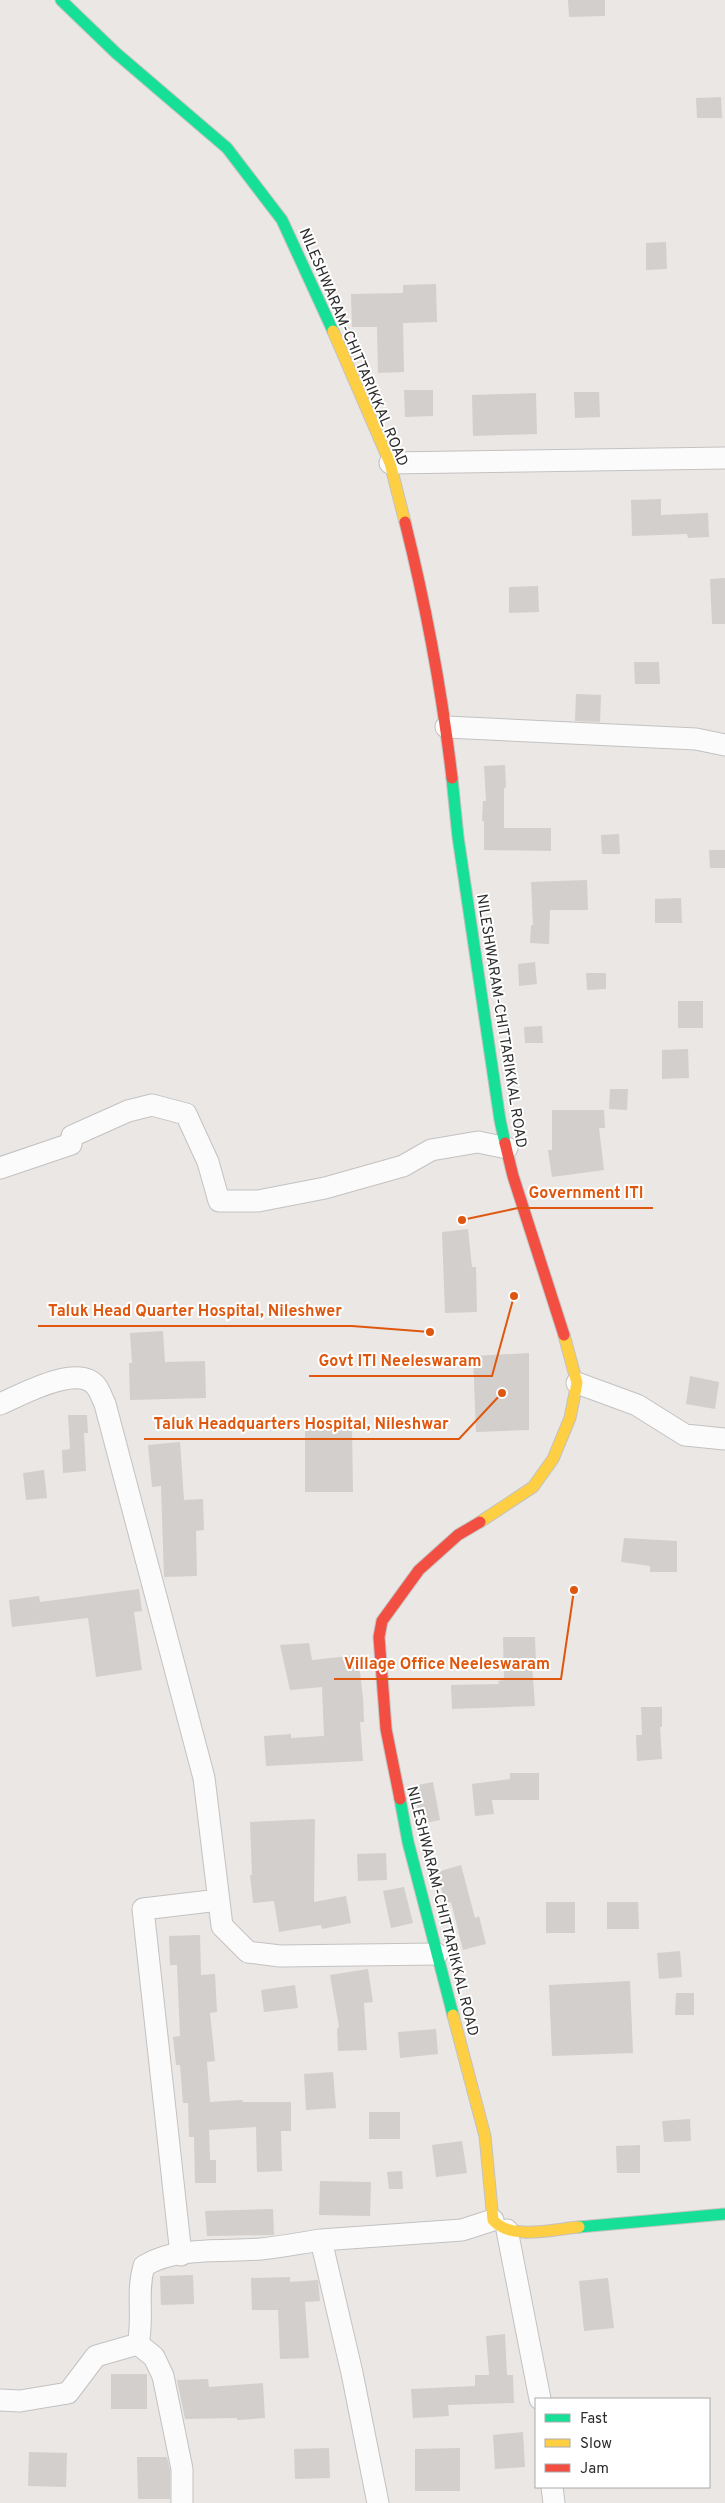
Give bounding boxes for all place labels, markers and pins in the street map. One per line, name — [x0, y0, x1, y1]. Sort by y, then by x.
callout: Government ITI — [518, 1177, 653, 1208]
callout: Taluk Head Quarter Hospital, Nileshwer — [38, 1295, 352, 1326]
callout: Govt ITI Neeleswaram — [309, 1345, 492, 1376]
callout: Taluk Headquarters Hospital, Nileshwar — [144, 1408, 459, 1439]
callout: Village Office Neeleswaram — [334, 1648, 561, 1679]

